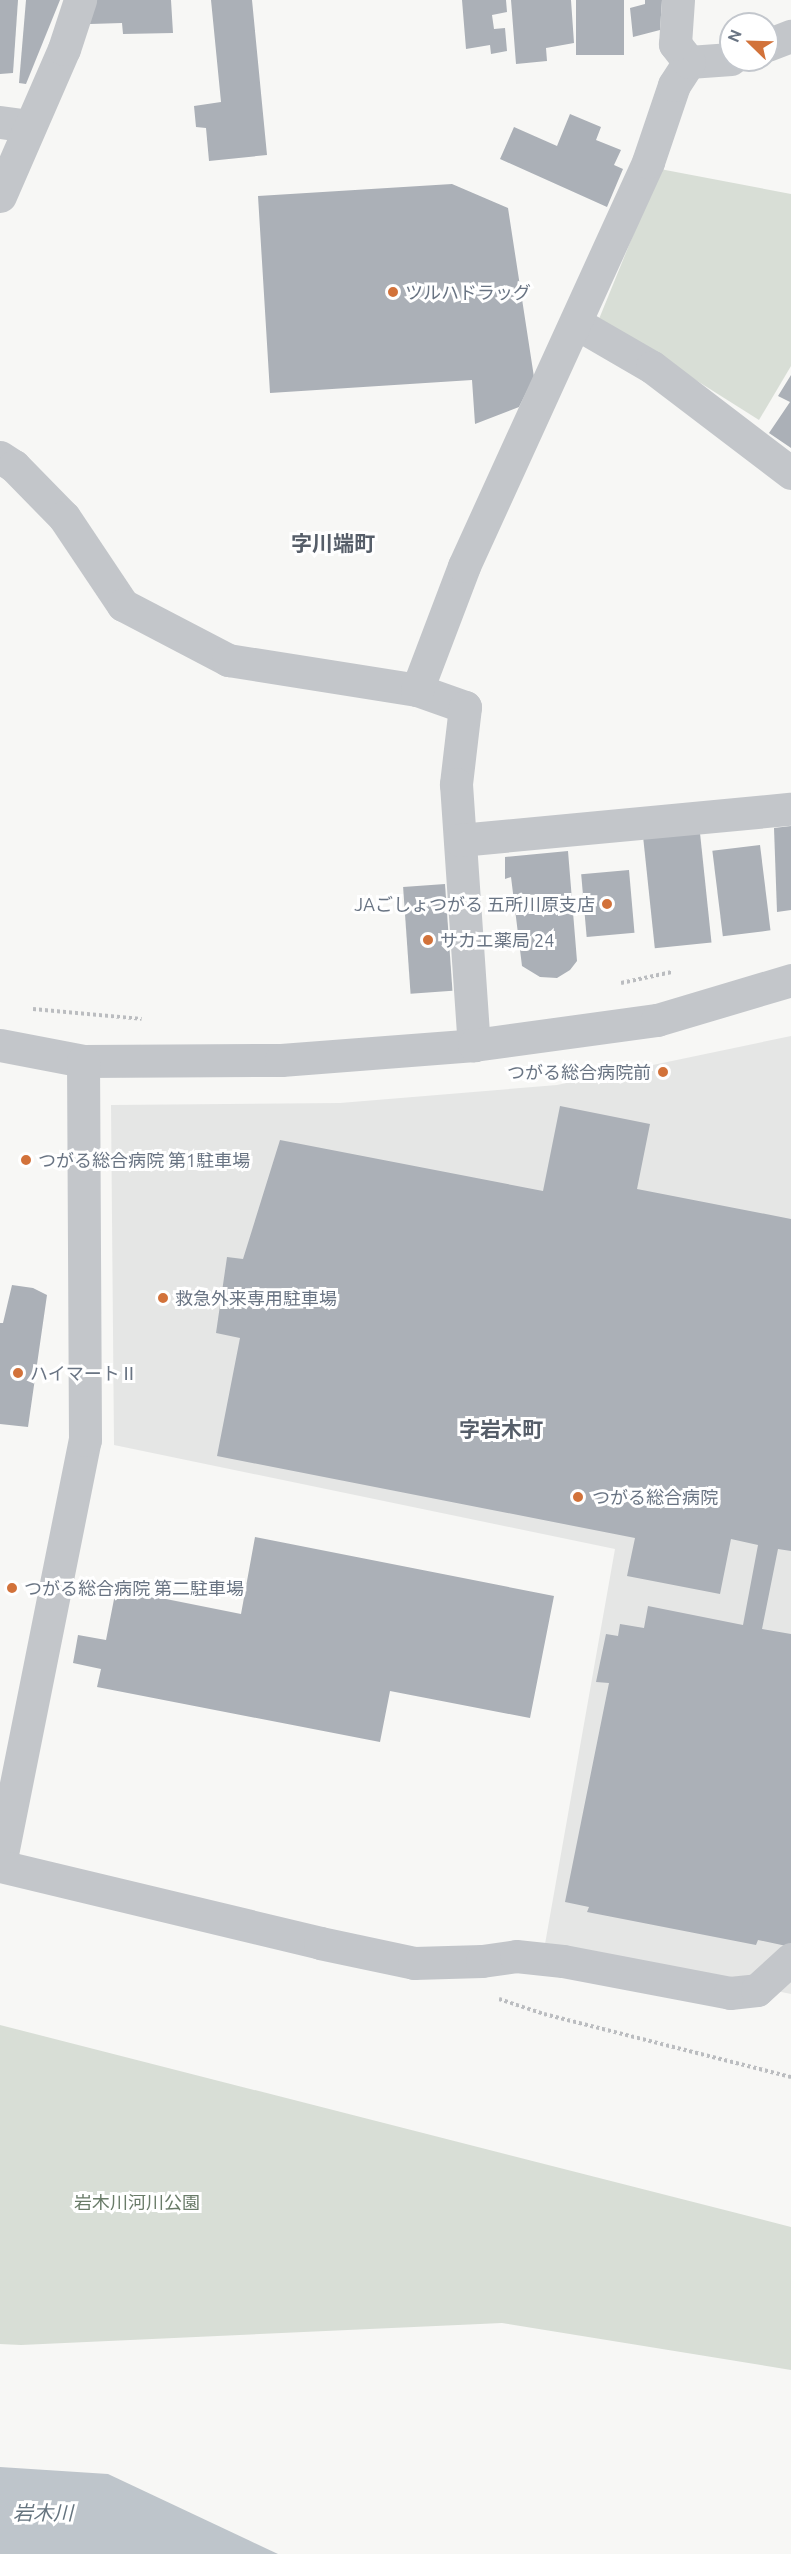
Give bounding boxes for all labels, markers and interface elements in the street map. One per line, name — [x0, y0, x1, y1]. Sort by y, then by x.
north arrow — [719, 12, 779, 72]
text: N — [724, 27, 745, 45]
place label: ツルハドラッグ — [405, 281, 531, 303]
marker: ツルハドラッグ — [386, 285, 400, 299]
district label: 字川端町 — [291, 530, 375, 556]
place label: JAごしょつがる 五所川原支店 — [354, 893, 595, 915]
marker: JAごしょつがる 五所川原支店 — [600, 897, 614, 911]
place label: サカエ薬局 24 — [440, 929, 554, 951]
marker: サカエ薬局 24 — [421, 933, 435, 947]
place label: つがる総合病院前 — [507, 1061, 651, 1083]
marker: つがる総合病院前 — [656, 1065, 670, 1079]
place label: つがる総合病院 第1駐車場 — [38, 1149, 250, 1171]
marker: つがる総合病院 第1駐車場 — [19, 1153, 33, 1167]
place label: 救急外来専用駐車場 — [175, 1287, 337, 1309]
marker: 救急外来専用駐車場 — [156, 1291, 170, 1305]
place label: ハイマートⅡ — [30, 1362, 138, 1384]
marker: ハイマートⅡ — [11, 1366, 25, 1380]
district label: 字岩木町 — [459, 1416, 543, 1442]
place label: つがる総合病院 — [592, 1486, 718, 1508]
marker: つがる総合病院 — [569, 1488, 587, 1506]
place label: つがる総合病院 第二駐車場 — [24, 1577, 244, 1599]
marker: つがる総合病院 第二駐車場 — [5, 1581, 19, 1595]
park label: 岩木川河川公園 — [74, 2191, 200, 2213]
water label: 岩木川 — [13, 2500, 73, 2524]

